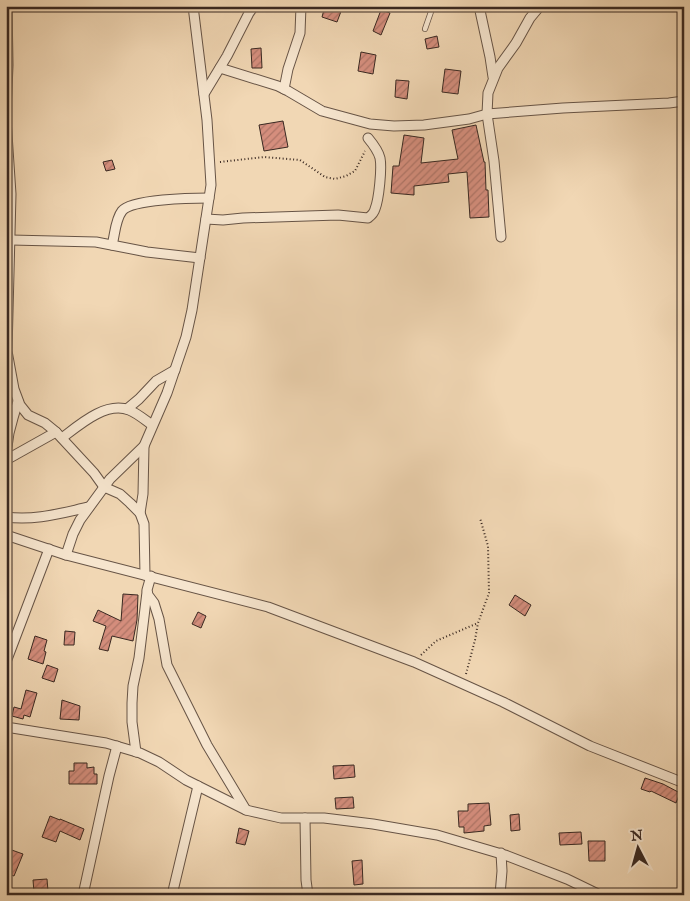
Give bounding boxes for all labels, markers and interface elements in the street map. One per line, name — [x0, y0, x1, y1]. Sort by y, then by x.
north arrow — [612, 824, 662, 874]
text: N — [629, 826, 644, 846]

